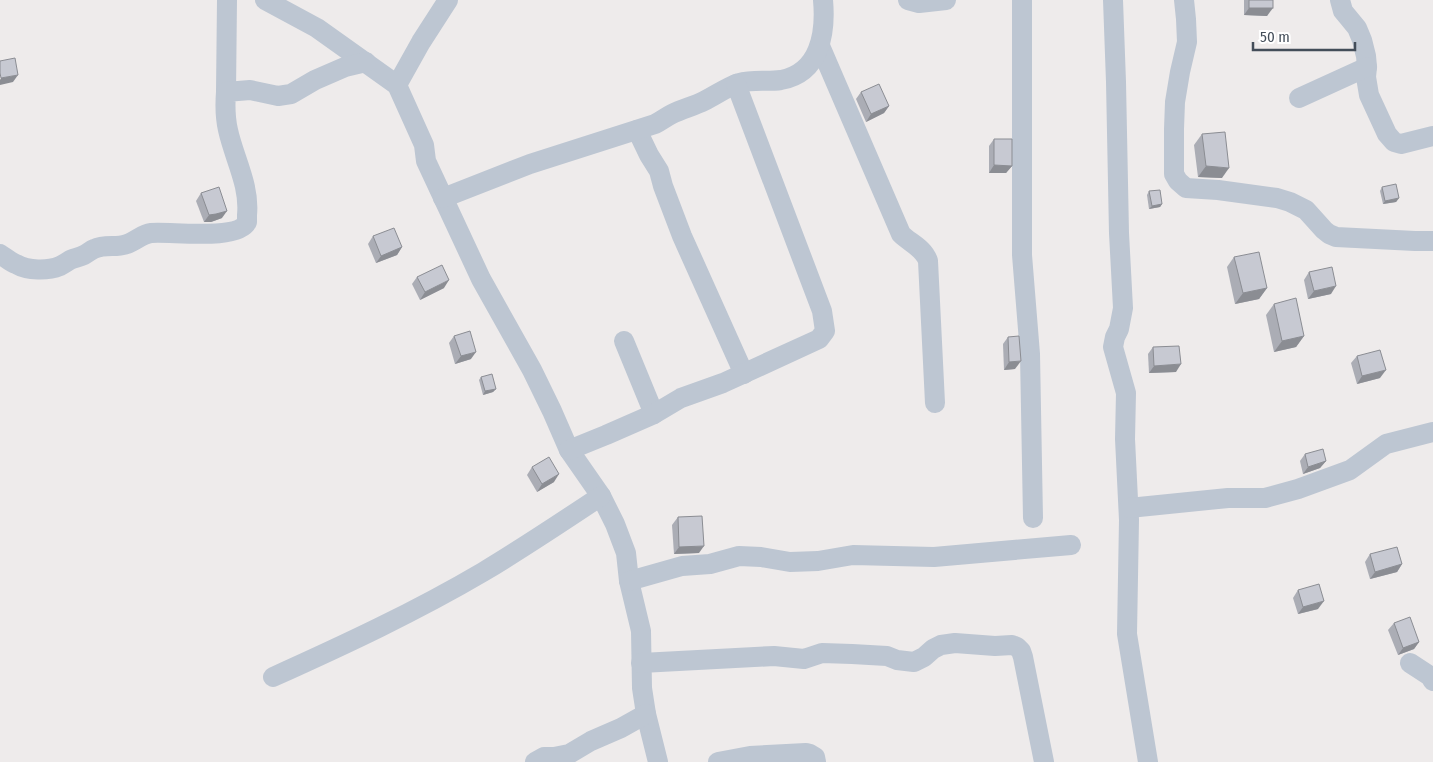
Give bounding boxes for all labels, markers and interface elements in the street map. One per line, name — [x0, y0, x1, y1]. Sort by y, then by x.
scale bar — [1253, 20, 1356, 52]
text: 50 m — [1260, 28, 1290, 46]

